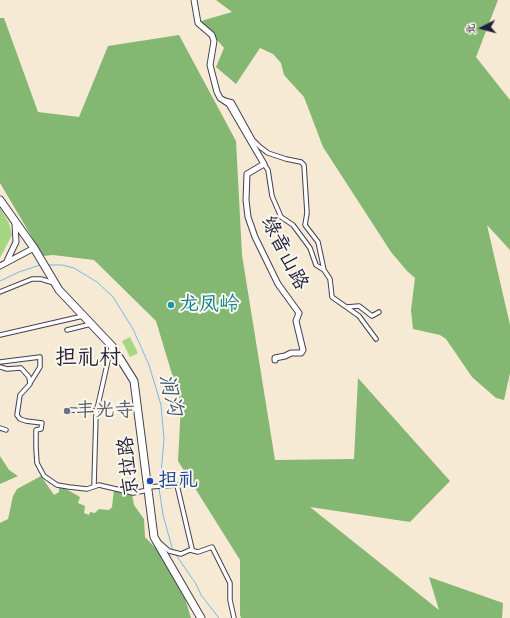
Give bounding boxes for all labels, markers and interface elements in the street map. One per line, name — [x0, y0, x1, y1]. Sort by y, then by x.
north arrow — [462, 8, 502, 48]
text: 北 — [463, 23, 478, 35]
street label: 绿音山路 — [255, 212, 313, 294]
place label: 龙凤岭 — [179, 293, 239, 317]
marker: 龙凤岭 — [166, 300, 176, 310]
district label: 担礼村 — [55, 345, 121, 371]
water label: 涧沟 — [153, 372, 187, 418]
place label: 丰光寺 — [75, 399, 135, 423]
marker: 丰光寺 — [62, 406, 72, 416]
street label: 京拉路 — [114, 435, 144, 497]
place label: 担礼 — [158, 469, 198, 493]
marker: 担礼 — [145, 476, 155, 486]

